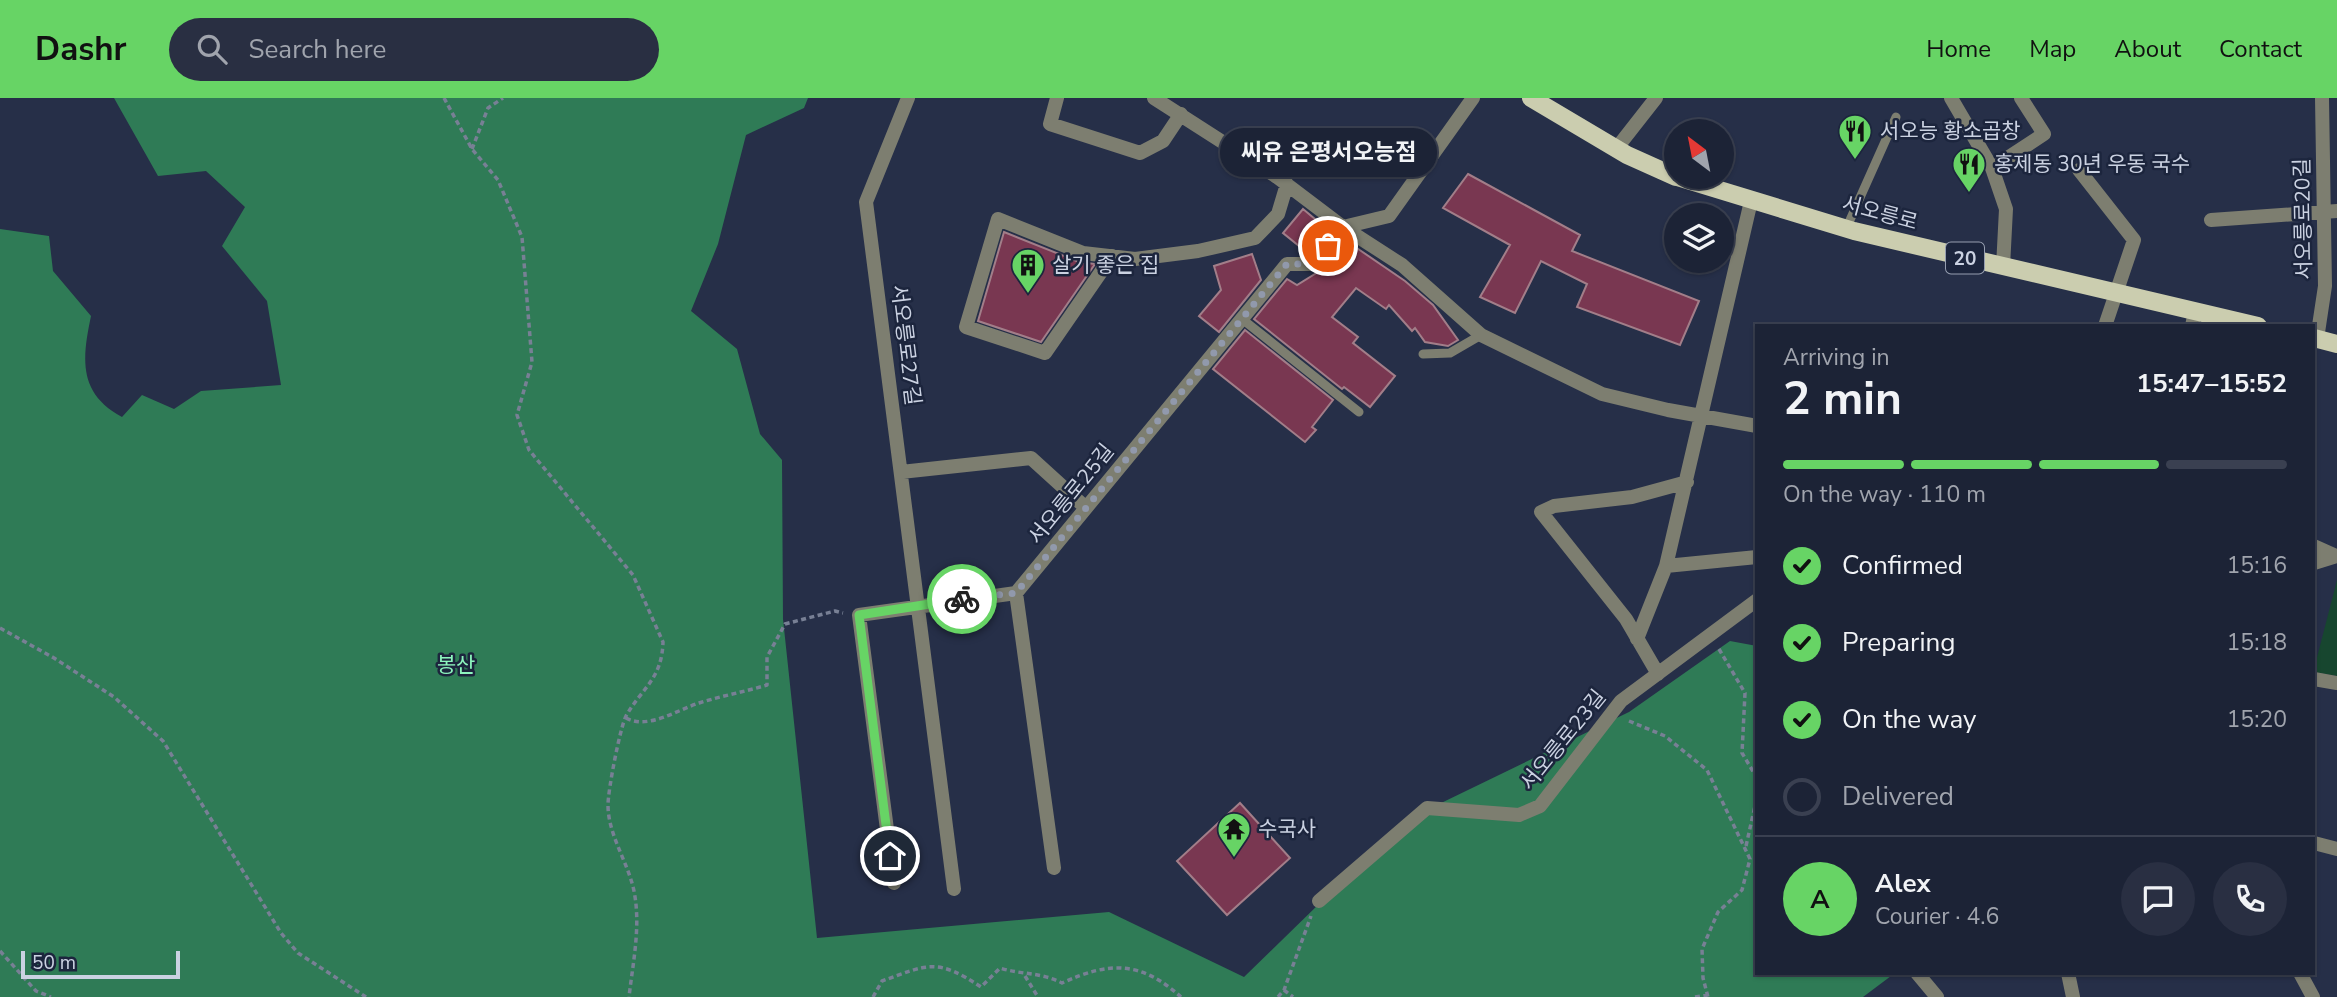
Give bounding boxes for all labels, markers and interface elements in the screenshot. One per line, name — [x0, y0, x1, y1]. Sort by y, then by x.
search box — [169, 18, 659, 81]
text: Dashr — [35, 27, 127, 72]
icon: search — [193, 30, 231, 68]
text: Search here — [249, 32, 386, 67]
text: Home — [1926, 33, 1991, 65]
text: Map — [2029, 33, 2076, 65]
text: About — [2114, 33, 2181, 65]
text: Contact — [2219, 33, 2302, 65]
restaurant icon: 서오능 황소곱창 — [1836, 112, 1874, 161]
place label: 서오능 황소곱창 — [1880, 117, 2021, 145]
north arrow — [1664, 119, 1734, 189]
map controls — [1664, 119, 1734, 273]
callout: 씨유 은평서오능점 — [1220, 127, 1436, 176]
text: 씨유 은평서오능점 — [1241, 137, 1416, 168]
restaurant icon: 홍제동 30년 우동 국수 — [1950, 145, 1988, 194]
place label: 홍제동 30년 우동 국수 — [1994, 150, 2190, 178]
street label: 서오릉로20길 — [2288, 158, 2318, 280]
street label: 서오릉로 — [1839, 189, 1921, 237]
button: layers — [1664, 203, 1734, 273]
pin — [1298, 216, 1358, 276]
icon: bag — [1309, 227, 1347, 265]
road number: 20 — [1946, 242, 1984, 274]
building icon: 살기 좋은 집 — [1009, 246, 1047, 295]
place label: 살기 좋은 집 — [1052, 251, 1159, 279]
street label: 서오릉로27길 — [885, 283, 927, 407]
text: Arriving in — [1783, 342, 1890, 373]
text: 15:47–15:52 — [2136, 366, 2287, 401]
text: 2 min — [1783, 367, 1902, 430]
street label: 서오릉로25길 — [1022, 438, 1120, 550]
text: On the way · 110 m — [1783, 479, 1986, 510]
icon: check — [1783, 547, 1821, 585]
text: Confirmed — [1842, 548, 1963, 583]
text: 15:16 — [2227, 550, 2287, 581]
courier — [927, 564, 997, 634]
icon: bike — [943, 580, 981, 618]
icon: check — [1783, 624, 1821, 662]
text: Preparing — [1842, 625, 1955, 660]
text: 15:18 — [2227, 627, 2287, 658]
park label: 봉산 — [437, 651, 475, 679]
street label: 서오릉로23길 — [1514, 684, 1612, 796]
icon: check — [1783, 701, 1821, 739]
text: On the way — [1842, 702, 1976, 737]
text: 15:20 — [2227, 704, 2287, 735]
text: Delivered — [1842, 779, 1954, 814]
temple icon: 수국사 — [1215, 810, 1253, 859]
place label: 수국사 — [1258, 815, 1316, 843]
pin — [860, 826, 920, 886]
icon: home — [871, 837, 909, 875]
button: chat — [2121, 862, 2195, 936]
button: phone — [2213, 862, 2287, 936]
text: Alex — [1875, 866, 1931, 901]
text: A — [1810, 882, 1830, 917]
text: Courier · 4.6 — [1875, 901, 1999, 932]
scale bar — [21, 948, 180, 980]
text: 50 m — [32, 950, 76, 976]

